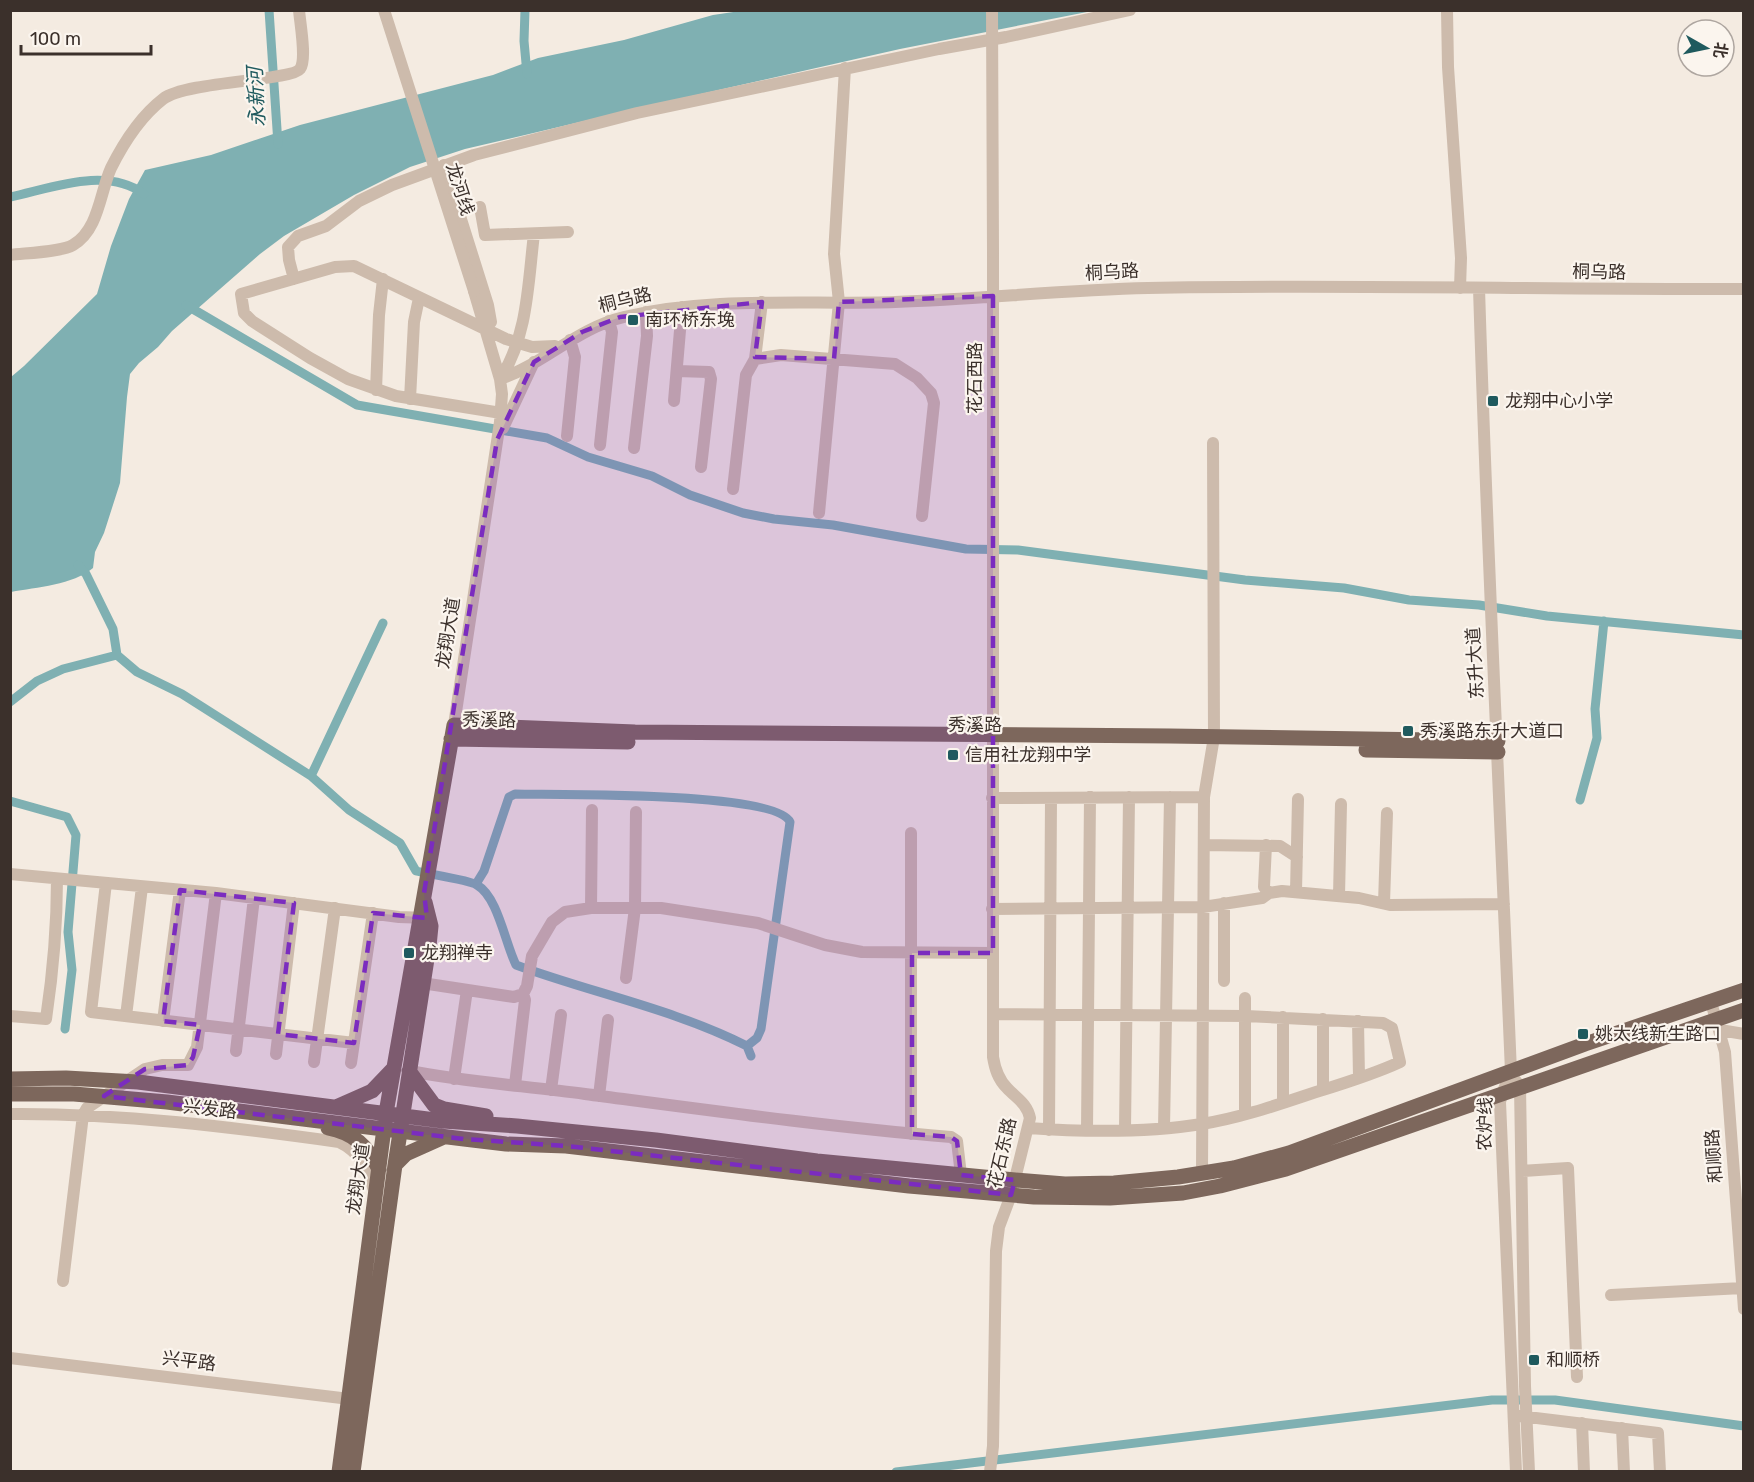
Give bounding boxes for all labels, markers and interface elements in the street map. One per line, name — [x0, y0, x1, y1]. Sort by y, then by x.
scale bar — [21, 18, 152, 56]
north arrow — [1676, 18, 1736, 78]
text: 100 m — [30, 28, 81, 50]
text: 北 — [1710, 41, 1731, 60]
water label: 永新河 — [242, 62, 270, 128]
street label: 龙河线 — [441, 160, 479, 218]
street label: 桐乌路 — [1084, 260, 1140, 284]
street label: 桐乌路 — [1572, 261, 1626, 283]
street label: 桐乌路 — [596, 283, 654, 317]
place label: 南环桥东堍 — [645, 309, 735, 331]
marker: 南环桥东堍 — [626, 313, 640, 327]
street label: 花石西路 — [964, 342, 986, 414]
place label: 龙翔中心小学 — [1505, 390, 1613, 412]
marker: 龙翔中心小学 — [1486, 394, 1500, 408]
street label: 龙翔大道 — [432, 596, 464, 670]
street label: 东升大道 — [1462, 626, 1488, 700]
street label: 秀溪路 — [462, 709, 516, 731]
street label: 秀溪路 — [948, 714, 1002, 736]
place label: 秀溪路东升大道口 — [1420, 720, 1564, 742]
marker: 秀溪路东升大道口 — [1401, 724, 1415, 738]
place label: 信用社龙翔中学 — [965, 744, 1091, 766]
marker: 信用社龙翔中学 — [946, 748, 960, 762]
place label: 龙翔禅寺 — [421, 942, 493, 964]
marker: 龙翔禅寺 — [402, 946, 416, 960]
place label: 姚太线新生路口 — [1595, 1023, 1721, 1045]
marker: 姚太线新生路口 — [1576, 1027, 1590, 1041]
street label: 兴发路 — [182, 1095, 238, 1123]
street label: 农炉线 — [1474, 1097, 1496, 1151]
street label: 花石东路 — [983, 1115, 1021, 1191]
street label: 和顺路 — [1701, 1128, 1727, 1184]
street label: 龙翔大道 — [342, 1142, 374, 1216]
street label: 兴平路 — [161, 1347, 217, 1375]
place label: 和顺桥 — [1546, 1349, 1600, 1371]
marker: 和顺桥 — [1527, 1353, 1541, 1367]

